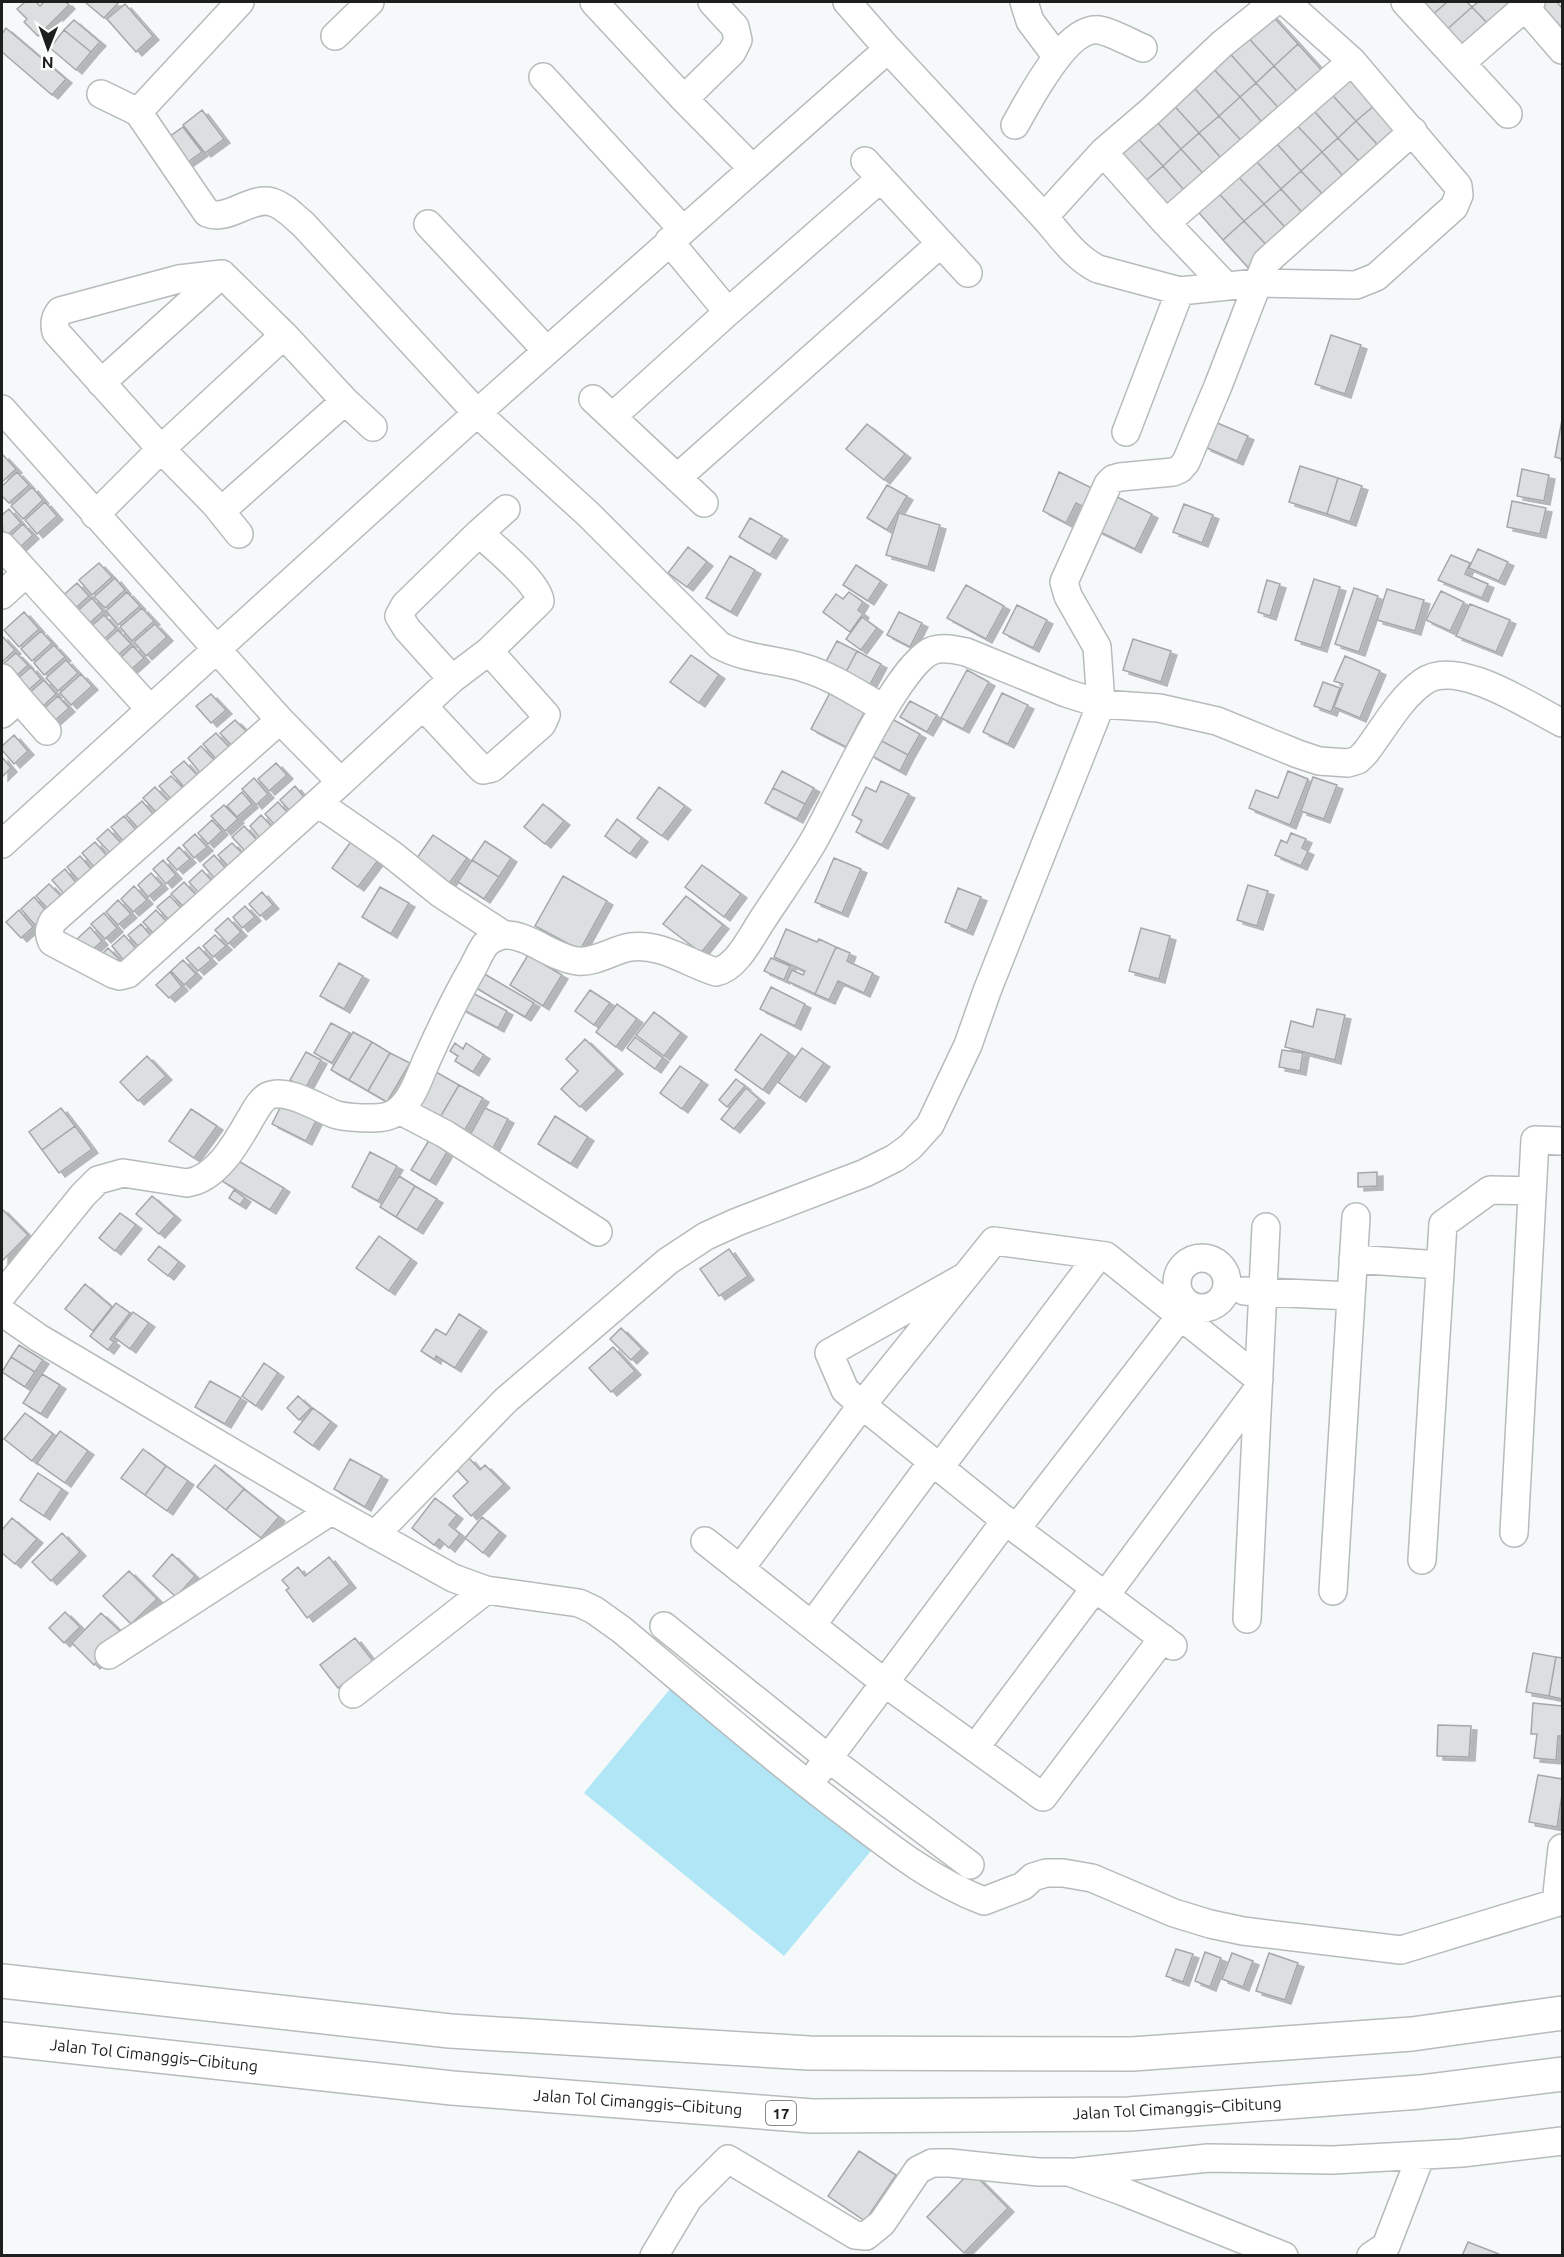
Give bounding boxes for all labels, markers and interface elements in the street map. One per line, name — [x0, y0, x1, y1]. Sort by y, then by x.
north arrow — [18, 18, 78, 78]
text: N — [42, 54, 54, 72]
street label: Jalan Tol Cimanggis–Cibitung — [49, 2035, 259, 2075]
street label: Jalan Tol Cimanggis–Cibitung — [533, 2086, 743, 2118]
street label: Jalan Tol Cimanggis–Cibitung — [1072, 2094, 1282, 2122]
road number: 17 — [766, 2101, 796, 2125]

